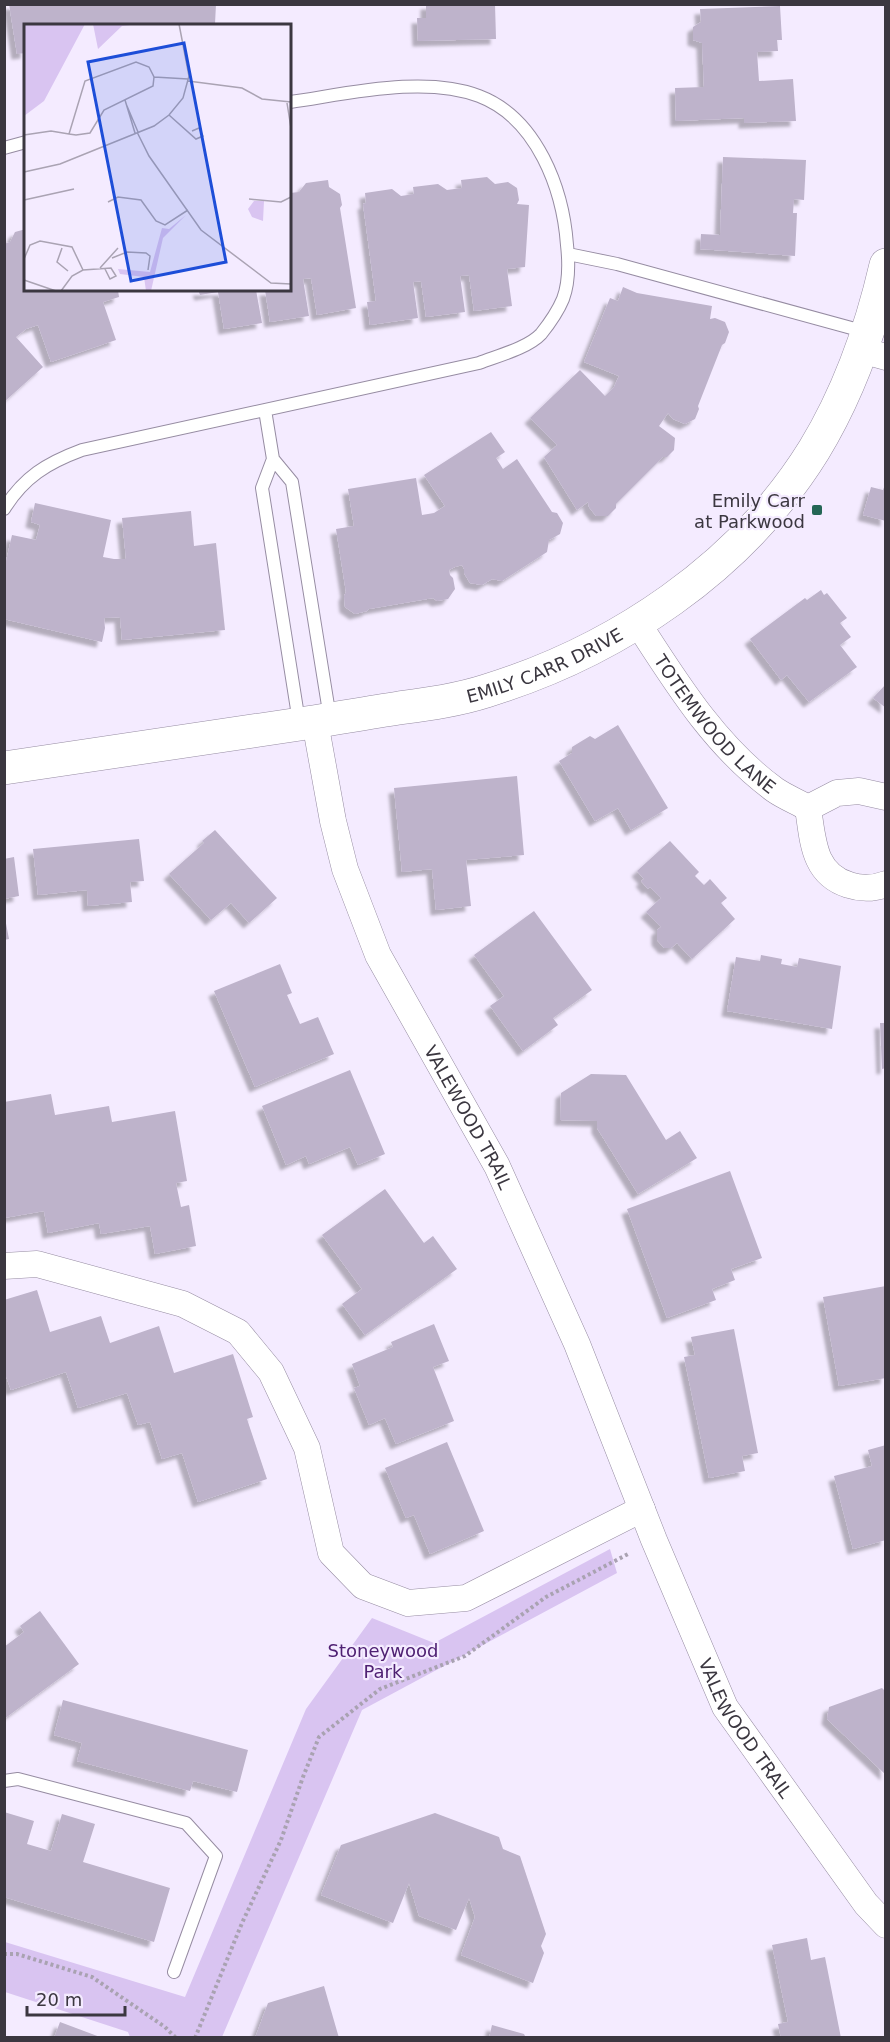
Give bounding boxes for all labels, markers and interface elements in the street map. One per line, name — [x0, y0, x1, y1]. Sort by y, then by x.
inset map — [24, 24, 291, 291]
place label: Emily Carr at Parkwood — [694, 490, 806, 532]
marker: Emily Carr at Parkwood — [810, 503, 824, 517]
street label: EMILY CARR DRIVE — [464, 623, 626, 707]
street label: TOTEMWOOD LANE — [650, 650, 780, 797]
street label: VALEWOOD TRAIL — [421, 1041, 516, 1192]
park label: Stoneywood Park — [328, 1640, 438, 1682]
street label: VALEWOOD TRAIL — [695, 1655, 797, 1802]
scale bar — [27, 1979, 124, 2017]
text: 20 m — [36, 1989, 82, 2010]

